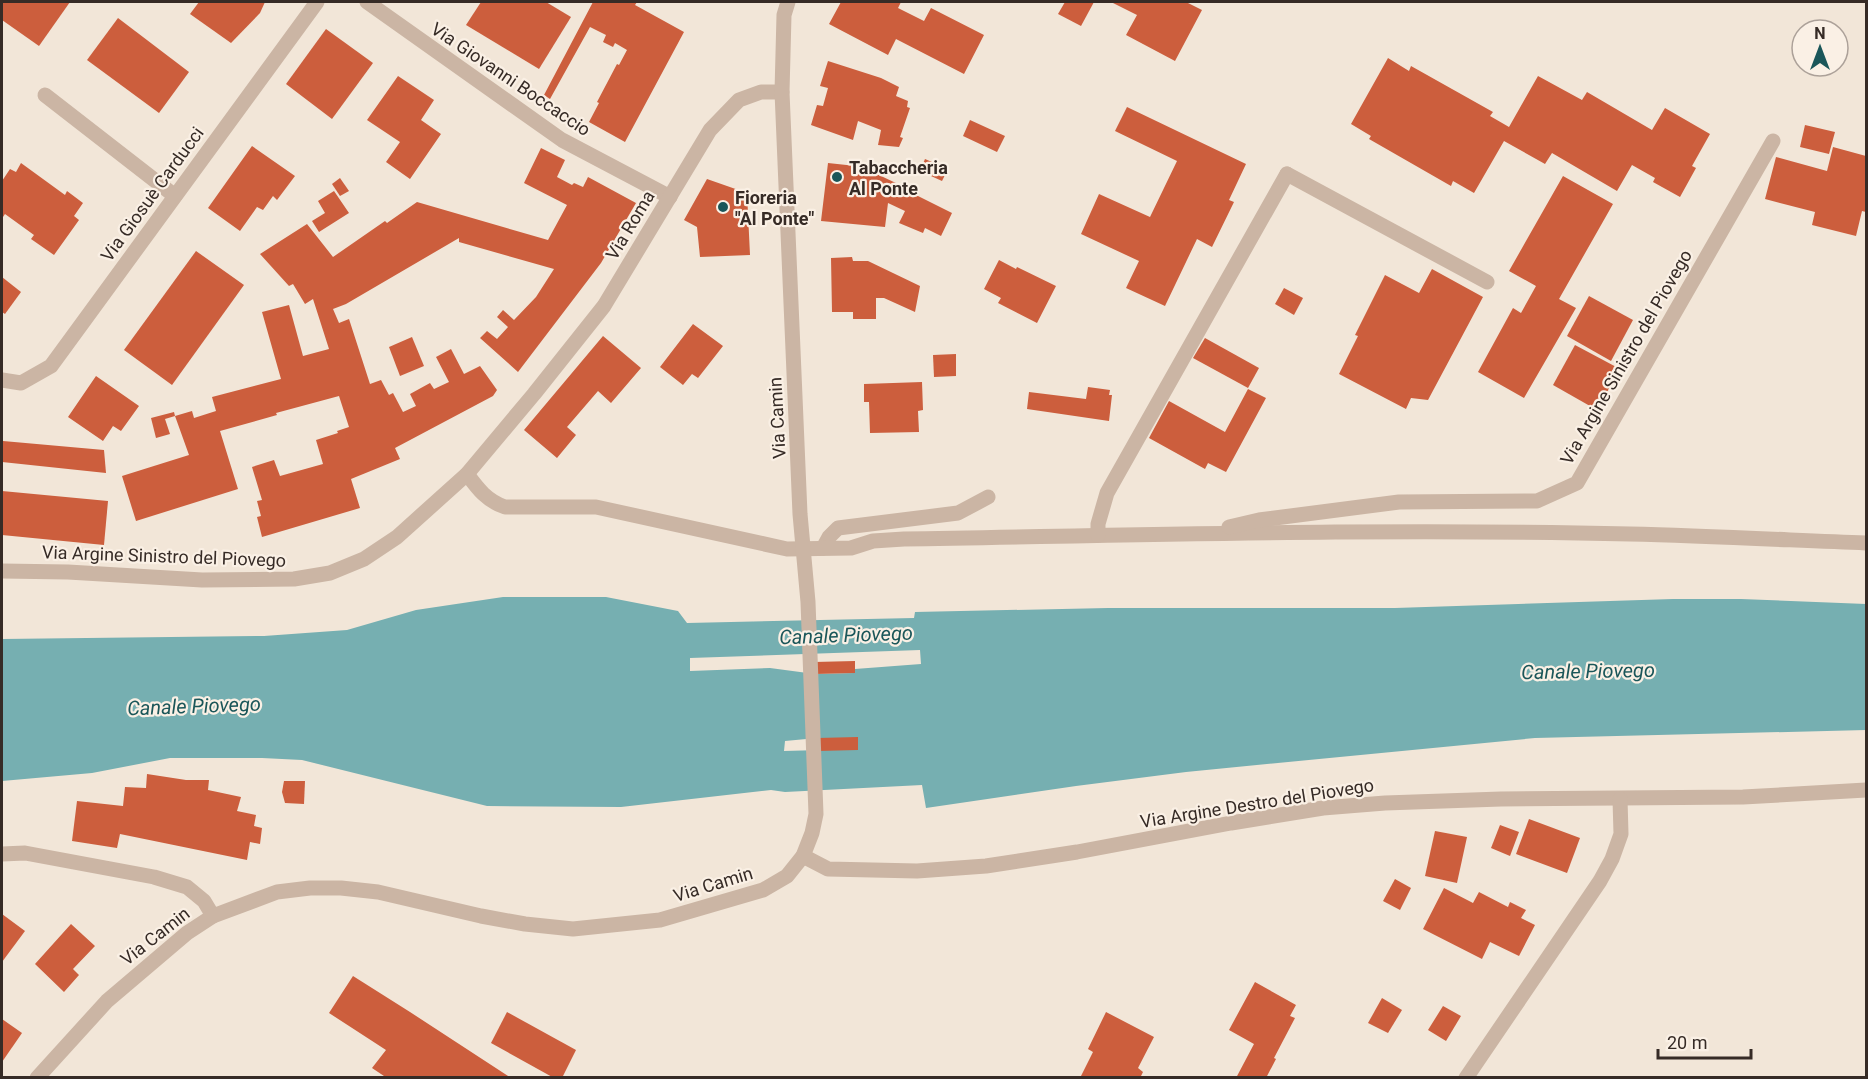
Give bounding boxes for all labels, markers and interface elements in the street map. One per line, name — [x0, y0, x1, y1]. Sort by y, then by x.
street label: Via Giovanni Boccaccio — [427, 18, 595, 140]
north arrow — [1790, 18, 1850, 78]
text: N — [1814, 24, 1826, 43]
street label: Via Giosuè Carducci — [96, 123, 208, 265]
place label: Tabaccheria Al Ponte — [849, 157, 948, 199]
marker: Tabaccheria Al Ponte — [830, 170, 844, 184]
street label: Via Roma — [601, 187, 659, 263]
place label: Fioreria "Al Ponte" — [735, 187, 814, 229]
marker: Fioreria "Al Ponte" — [716, 200, 730, 214]
street label: Via Argine Sinistro del Piovego — [1556, 246, 1696, 468]
street label: Via Camin — [764, 377, 790, 459]
street label: Via Argine Sinistro del Piovego — [42, 541, 286, 571]
water label: Canale Piovego — [779, 621, 913, 649]
water label: Canale Piovego — [1521, 658, 1655, 684]
water label: Canale Piovego — [127, 692, 261, 720]
street label: Via Argine Destro del Piovego — [1139, 774, 1375, 832]
street label: Via Camin — [671, 862, 755, 906]
street label: Via Camin — [116, 903, 194, 969]
scale bar — [1658, 1022, 1751, 1060]
text: 20 m — [1667, 1032, 1707, 1053]

